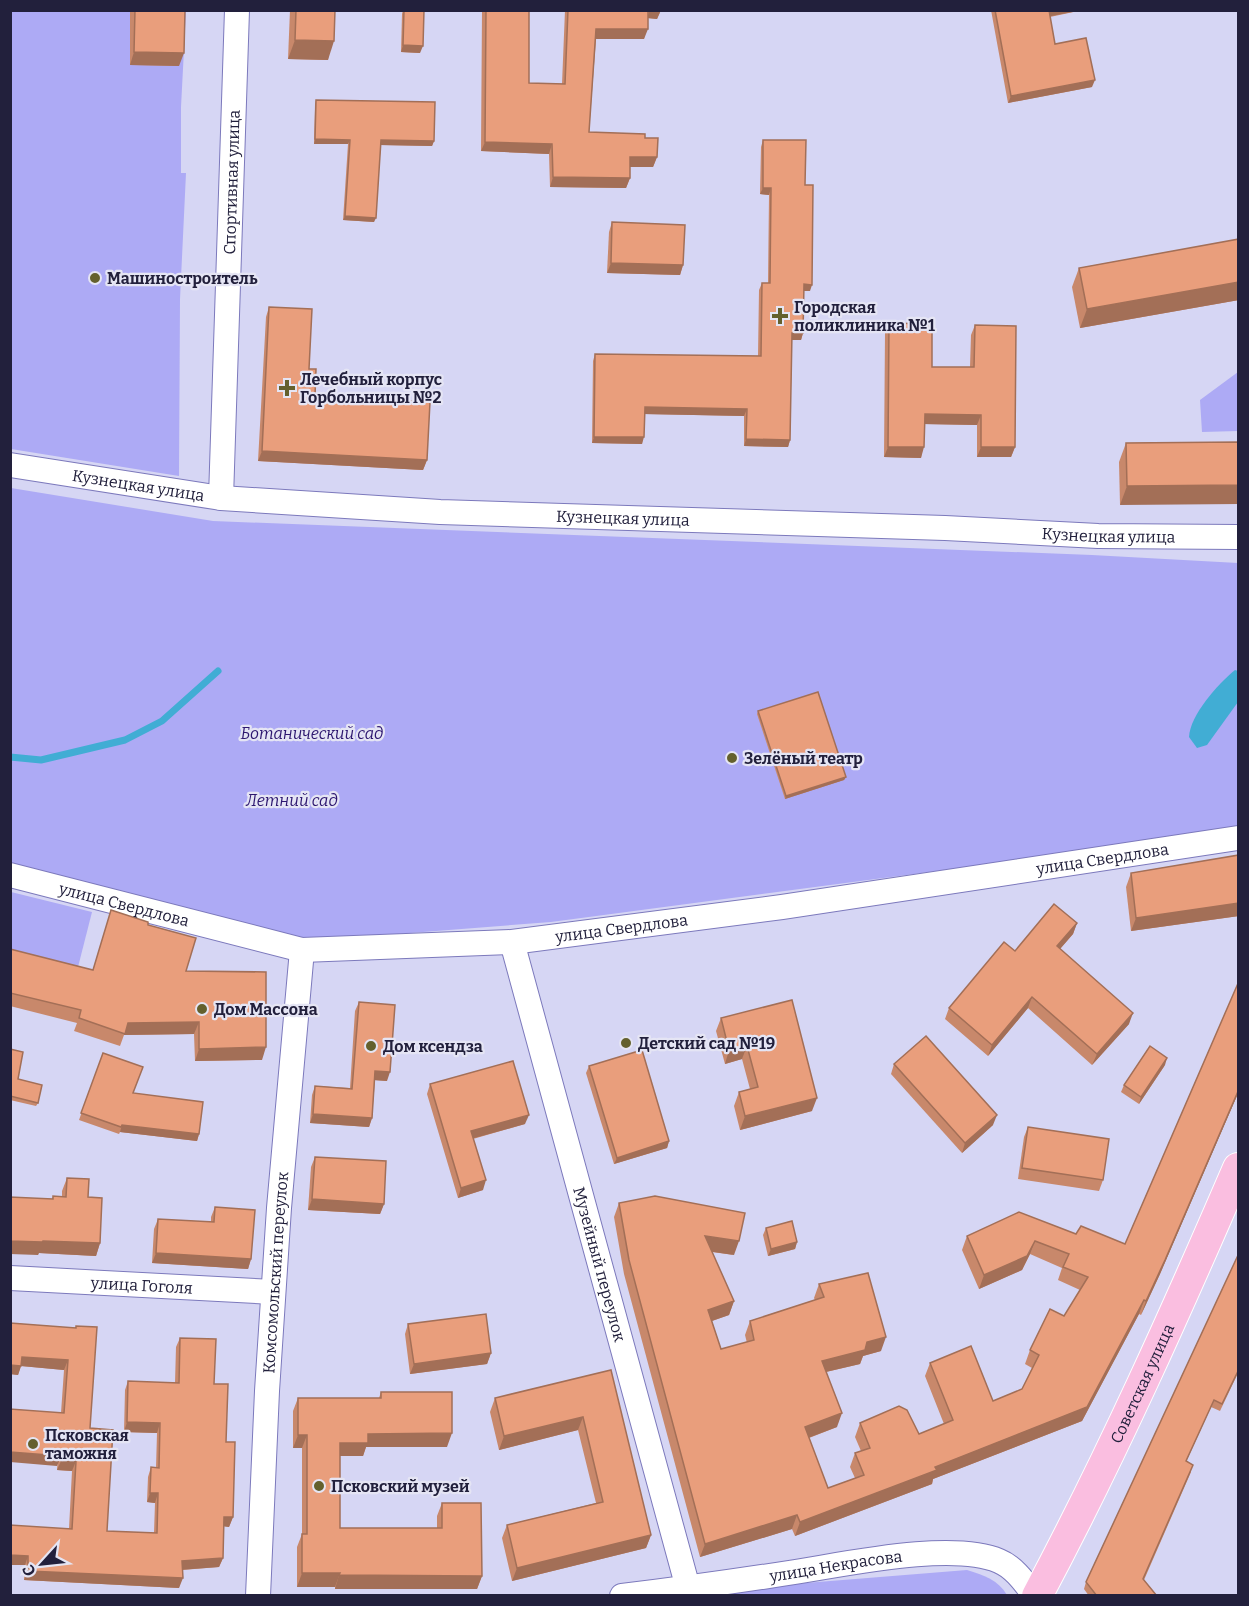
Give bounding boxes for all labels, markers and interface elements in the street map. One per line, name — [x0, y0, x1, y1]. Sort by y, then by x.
street label: Спортивная улица — [220, 109, 244, 255]
place label: Машиностроитель — [107, 269, 258, 288]
marker: Машиностроитель — [88, 271, 102, 285]
place label: Городская поликлиника №1 — [794, 298, 935, 335]
marker: Городская поликлиника №1 — [771, 307, 789, 325]
place label: Лечебный корпус Горбольницы №2 — [300, 370, 442, 407]
marker: Лечебный корпус Горбольницы №2 — [278, 379, 296, 397]
street label: Кузнецкая улица — [71, 466, 206, 505]
street label: Кузнецкая улица — [556, 507, 690, 530]
street label: Кузнецкая улица — [1041, 524, 1176, 547]
park label: Ботанический сад — [240, 724, 384, 743]
place label: Зелёный театр — [744, 749, 863, 768]
marker: Зелёный театр — [725, 751, 739, 765]
park label: Летний сад — [245, 791, 338, 810]
street label: улица Свердлова — [1034, 840, 1170, 879]
street label: улица Свердлова — [56, 879, 192, 931]
street label: улица Свердлова — [553, 910, 689, 946]
place label: Дом Масcона — [214, 1000, 318, 1019]
marker: Дом Масcона — [195, 1002, 209, 1016]
place label: Детский сад №19 — [638, 1034, 775, 1053]
marker: Детский сад №19 — [619, 1036, 633, 1050]
place label: Дом ксендза — [383, 1037, 483, 1056]
marker: Дом ксендза — [364, 1039, 378, 1053]
street label: Комсомольский переулок — [259, 1170, 292, 1374]
street label: Музейный переулок — [569, 1185, 630, 1344]
street label: улица Гоголя — [89, 1273, 193, 1298]
street label: Советская улица — [1106, 1321, 1178, 1447]
place label: Псковская таможня — [45, 1426, 129, 1463]
marker: Псковская таможня — [26, 1437, 40, 1451]
place label: Псковский музей — [331, 1477, 470, 1496]
marker: Псковский музей — [312, 1479, 326, 1493]
north arrow — [12, 1534, 72, 1594]
street label: улица Некрасова — [767, 1547, 903, 1586]
text: С — [18, 1562, 40, 1579]

